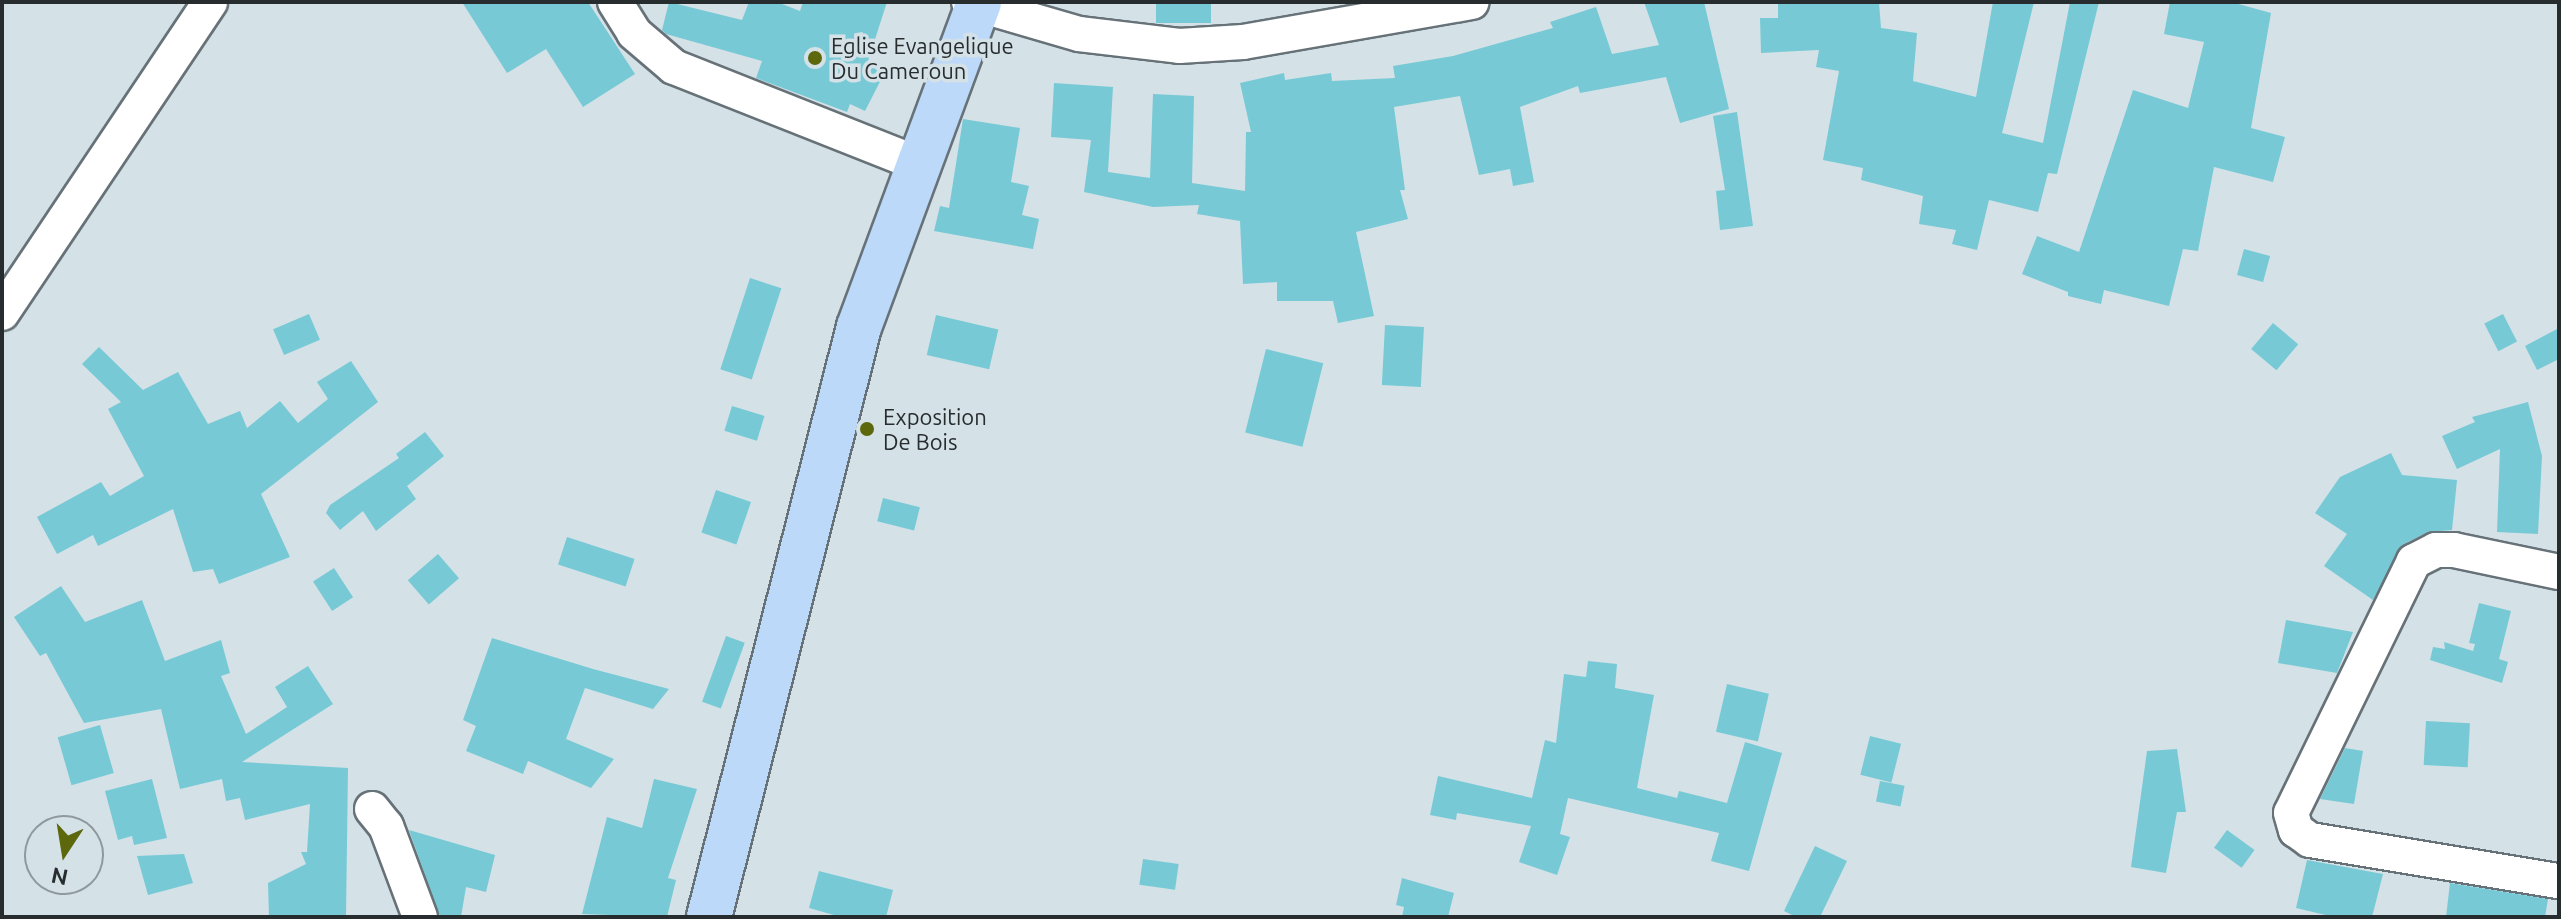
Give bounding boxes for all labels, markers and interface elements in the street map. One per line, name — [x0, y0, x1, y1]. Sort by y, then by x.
place label: Eglise Evangelique Du Cameroun — [831, 32, 1014, 84]
marker: Eglise Evangelique Du Cameroun — [806, 49, 824, 67]
place label: Exposition De Bois — [883, 403, 987, 454]
marker: Exposition De Bois — [858, 420, 876, 438]
north arrow — [24, 815, 104, 895]
text: N — [49, 863, 70, 891]

